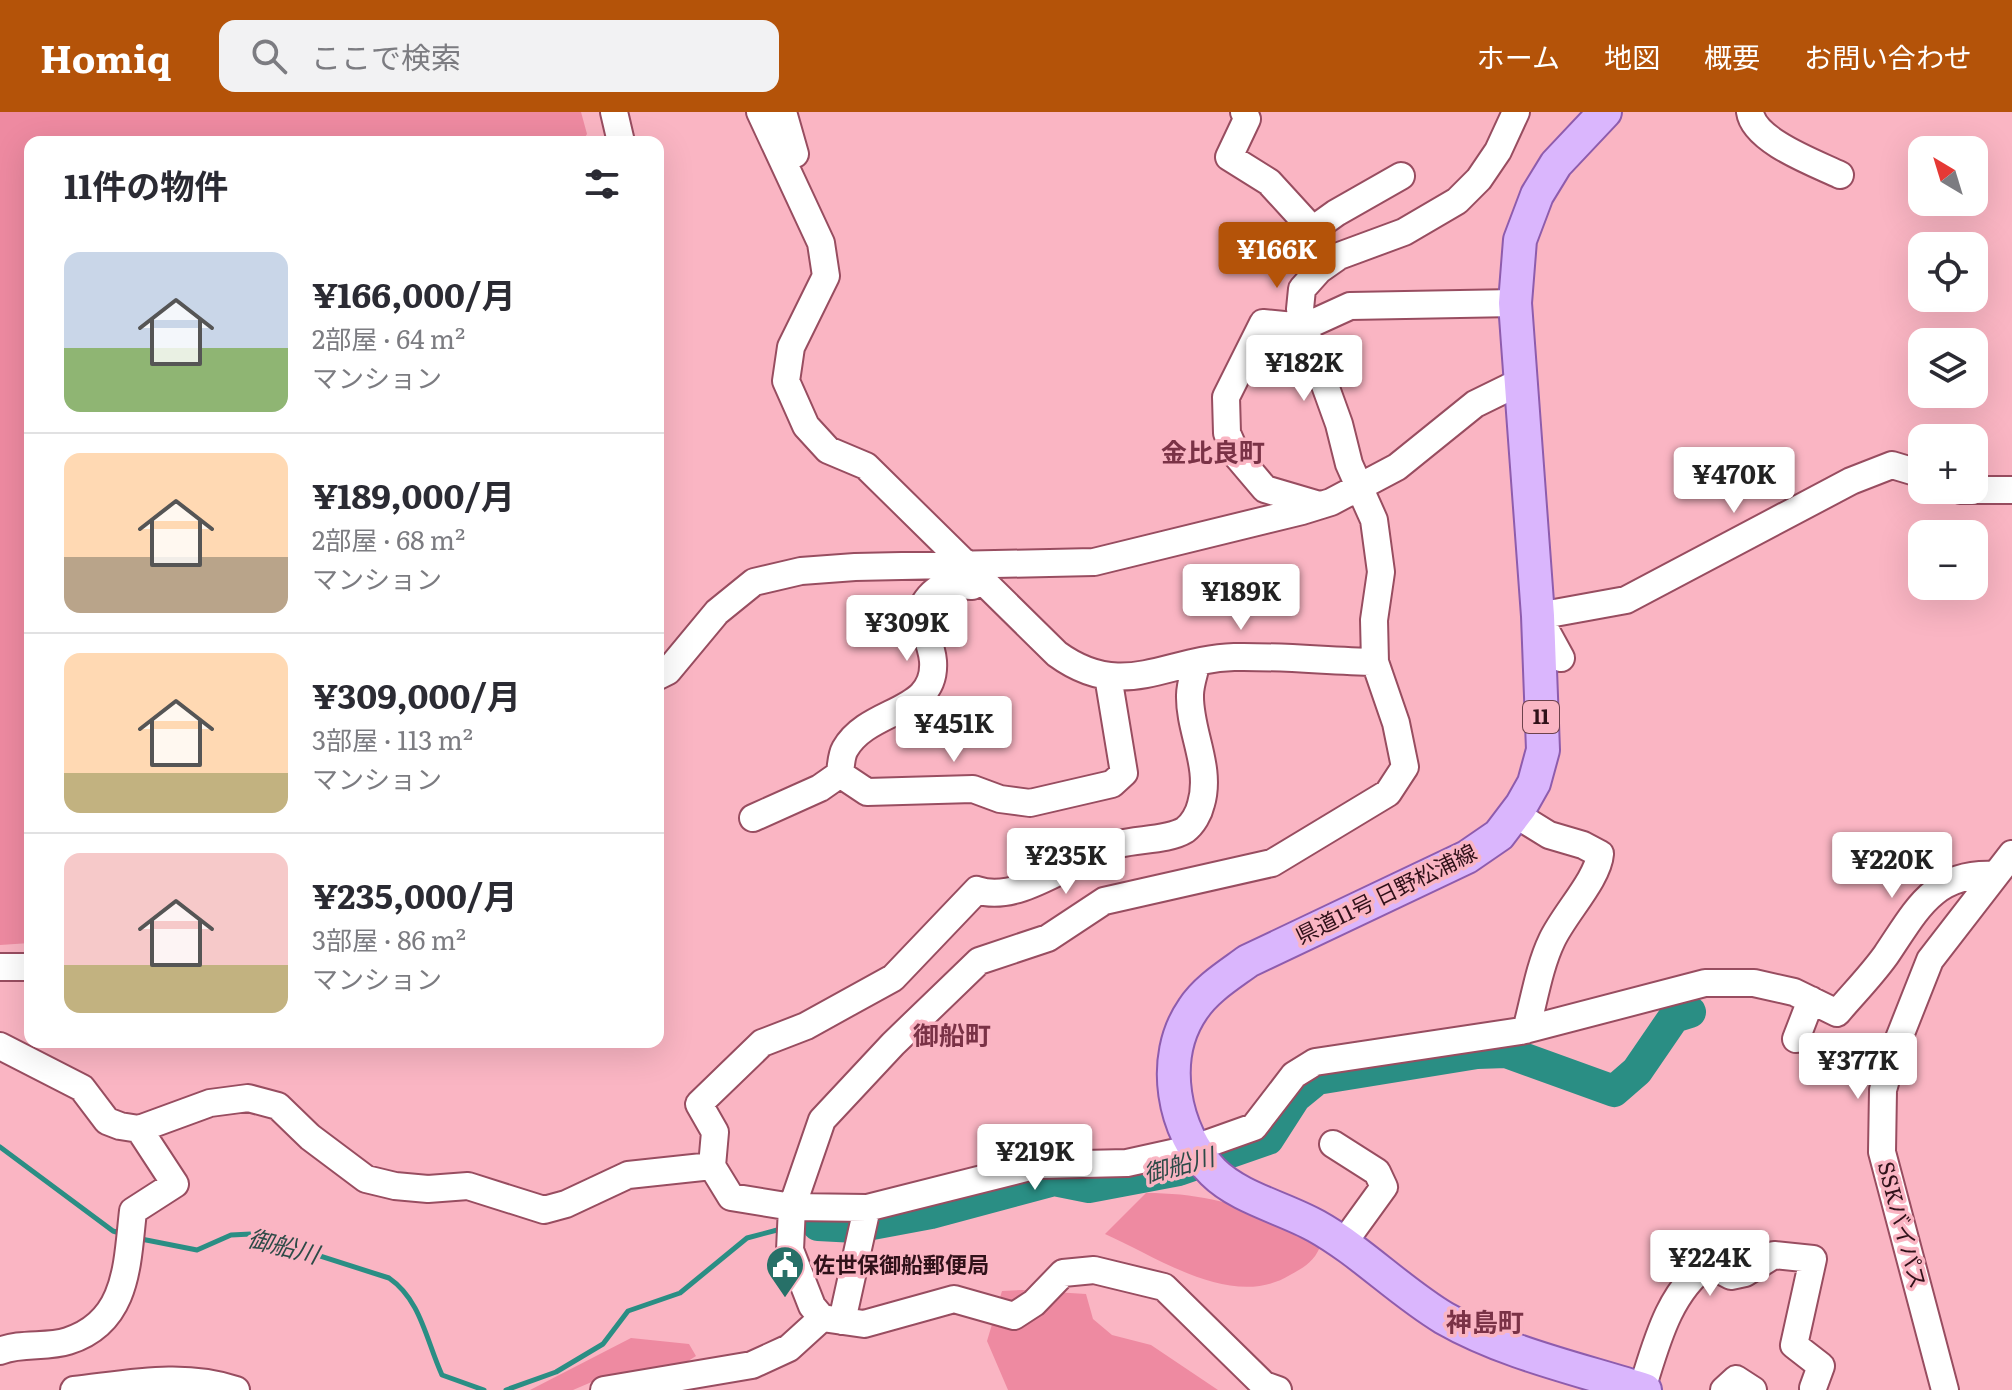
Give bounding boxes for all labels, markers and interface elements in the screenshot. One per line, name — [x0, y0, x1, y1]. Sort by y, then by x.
search box — [219, 20, 779, 92]
text: Homiq — [40, 28, 171, 85]
icon: search — [247, 34, 291, 78]
text: ここで検索 — [311, 34, 461, 78]
text: ホーム — [1477, 35, 1560, 77]
text: 地図 — [1604, 35, 1660, 77]
text: 概要 — [1704, 35, 1760, 77]
text: お問い合わせ — [1804, 35, 1972, 77]
north arrow — [1908, 136, 1988, 216]
map controls — [1908, 136, 1988, 600]
text: 11件の物件 — [64, 159, 228, 209]
icon: filters — [580, 162, 624, 206]
pin: ¥166K — [1221, 222, 1333, 290]
text: ¥166K — [1237, 228, 1317, 267]
button: locate — [1908, 232, 1988, 312]
text: ¥166,000/月 — [312, 268, 516, 318]
icon: home — [128, 284, 224, 380]
text: 2部屋 · 64 m² — [312, 318, 465, 357]
button: layers — [1908, 328, 1988, 408]
pin: ¥182K — [1248, 335, 1360, 403]
text: ¥182K — [1264, 341, 1344, 380]
text: マンション — [312, 357, 442, 396]
button: + — [1908, 424, 1988, 504]
district label: 金比良町 — [1161, 431, 1265, 470]
pin: ¥470K — [1678, 447, 1790, 515]
text: ¥470K — [1692, 453, 1776, 492]
text: ¥189,000/月 — [312, 469, 515, 519]
icon: home — [128, 485, 224, 581]
text: 2部屋 · 68 m² — [312, 519, 465, 558]
button: − — [1908, 520, 1988, 600]
text: マンション — [312, 558, 442, 597]
pin: ¥189K — [1185, 564, 1297, 632]
text: ¥189K — [1201, 570, 1281, 609]
pin: ¥309K — [851, 595, 963, 663]
text: ¥309K — [864, 601, 950, 640]
text: ¥309,000/月 — [312, 669, 521, 719]
icon: home — [128, 685, 224, 781]
pin: ¥451K — [898, 696, 1010, 764]
road number: 11 — [1523, 701, 1559, 733]
text: ¥451K — [914, 702, 994, 741]
text: 3部屋 · 113 m² — [312, 719, 473, 758]
text: マンション — [312, 758, 442, 797]
pin: ¥235K — [1010, 828, 1122, 896]
pin: ¥220K — [1836, 832, 1948, 900]
text: ¥235K — [1025, 834, 1107, 873]
street label: 県道11号 日野松浦線 — [1289, 834, 1482, 951]
text: ¥220K — [1850, 838, 1934, 877]
text: ¥235,000/月 — [312, 869, 518, 919]
icon: home — [128, 885, 224, 981]
text: 3部屋 · 86 m² — [312, 919, 466, 958]
text: マンション — [312, 958, 442, 997]
district label: 御船町 — [913, 1014, 991, 1053]
pin: ¥377K — [1802, 1033, 1914, 1101]
text: ¥377K — [1817, 1039, 1899, 1078]
pin: ¥219K — [979, 1124, 1091, 1192]
text: ¥219K — [995, 1130, 1075, 1169]
water label: 御船川 — [1139, 1137, 1221, 1190]
street label: SSKバイパス — [1871, 1157, 1936, 1292]
water label: 御船川 — [244, 1219, 326, 1271]
pin: ¥224K — [1654, 1230, 1766, 1298]
text: ¥224K — [1668, 1236, 1752, 1275]
public building icon: 佐世保御船郵便局 — [764, 1244, 806, 1299]
place label: 佐世保御船郵便局 — [813, 1247, 989, 1280]
district label: 神島町 — [1446, 1301, 1524, 1340]

